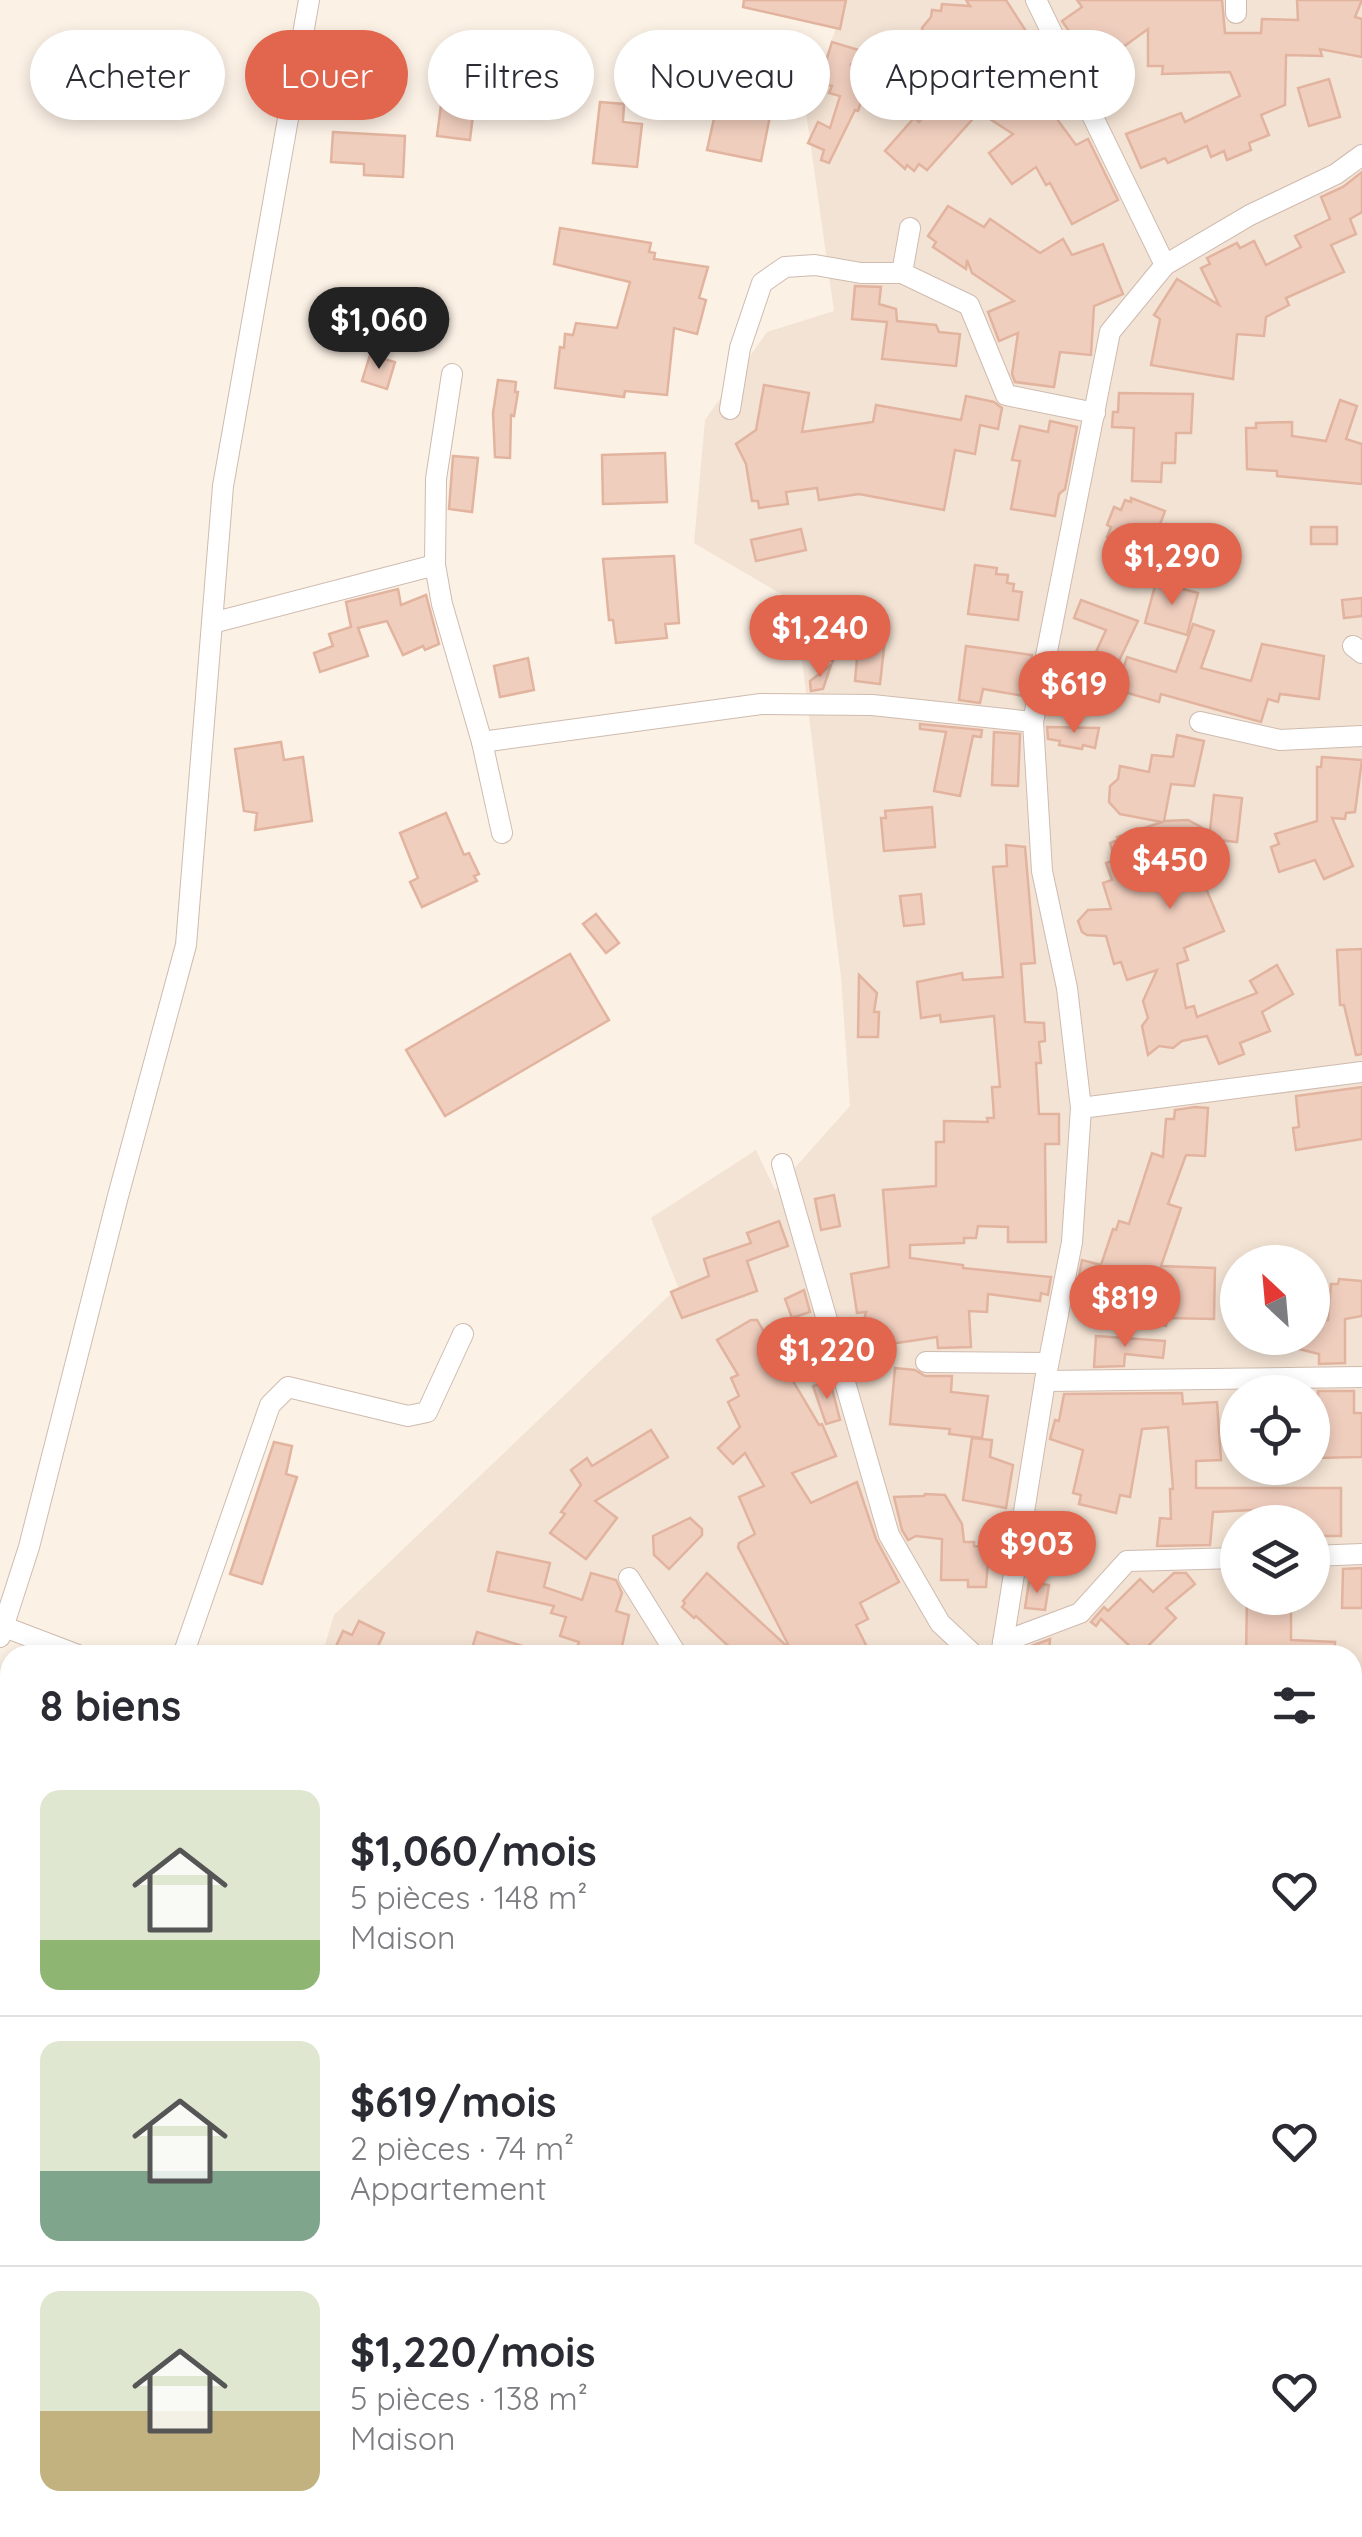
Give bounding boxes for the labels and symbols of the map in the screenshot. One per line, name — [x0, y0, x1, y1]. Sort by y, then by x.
pin: $1,060 — [298, 287, 460, 372]
pin: $1,290 — [1091, 523, 1253, 608]
pin: $1,240 — [739, 595, 901, 680]
pin: $619 — [1015, 651, 1133, 736]
pin: $450 — [1111, 827, 1229, 912]
north arrow — [1220, 1245, 1330, 1355]
pin: $819 — [1066, 1265, 1184, 1350]
pin: $1,220 — [746, 1317, 908, 1402]
pin: $903 — [978, 1511, 1096, 1596]

